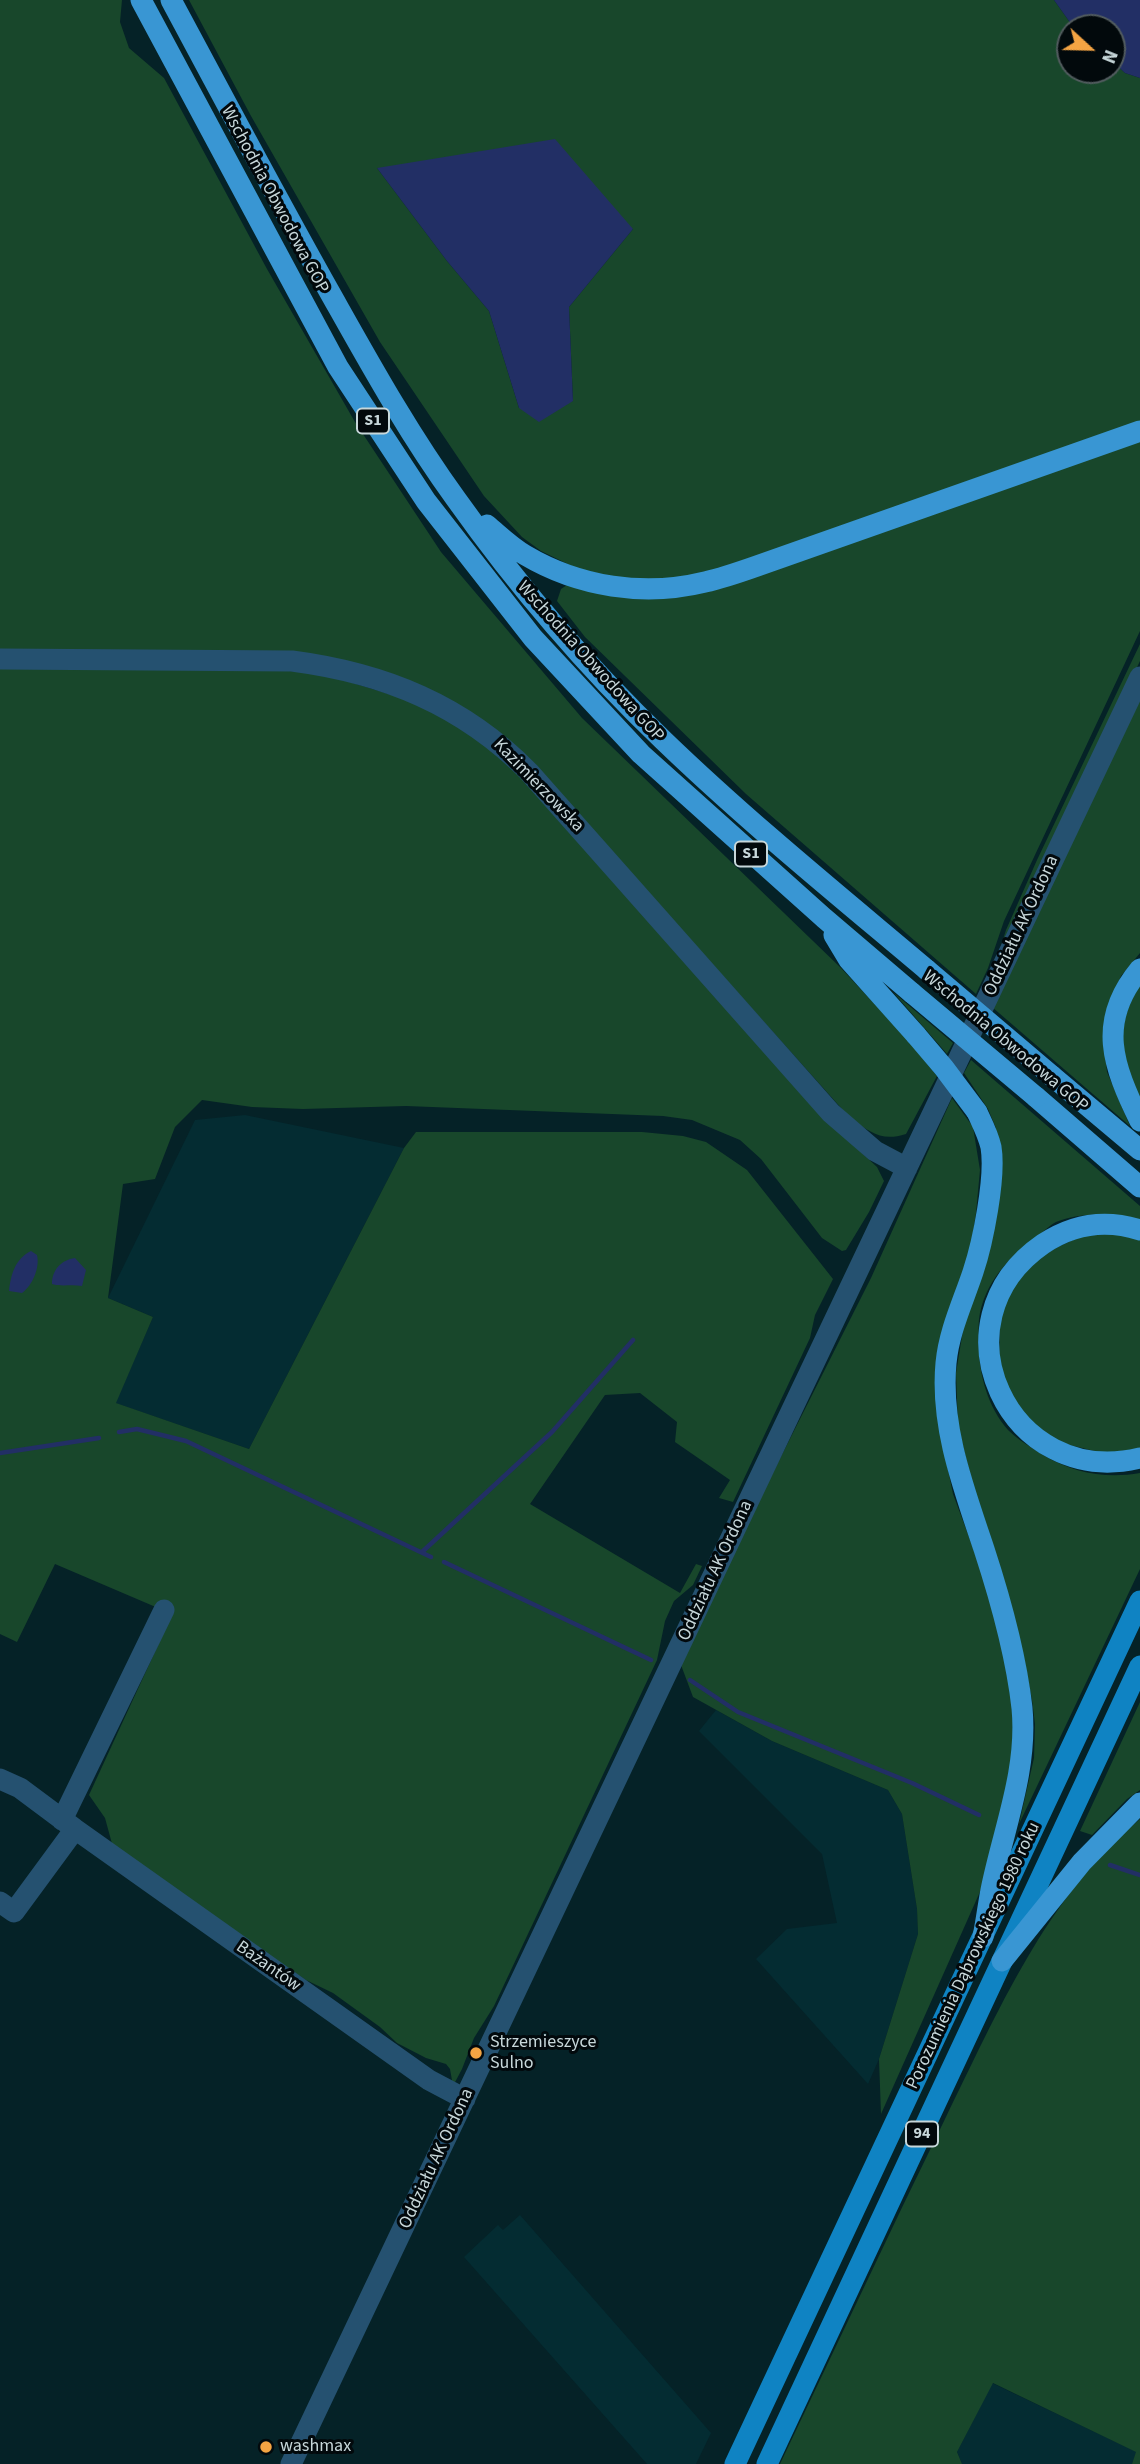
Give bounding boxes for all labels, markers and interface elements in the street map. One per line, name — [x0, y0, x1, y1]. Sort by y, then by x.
north arrow — [1056, 14, 1126, 84]
text: N — [1094, 45, 1124, 67]
street label: Wschodnia Obwodowa GOP — [215, 103, 333, 297]
road number: S1 — [357, 408, 389, 434]
street label: Wschodnia Obwodowa GOP — [512, 577, 668, 747]
street label: Kazimierzowska — [488, 735, 588, 837]
road number: S1 — [735, 842, 767, 866]
street label: Oddziału AK Ordona — [980, 852, 1064, 1000]
street label: Wschodnia Obwodowa GOP — [918, 966, 1092, 1118]
street label: Oddziału AK Ordona — [674, 1497, 758, 1645]
street label: Porozumienia Dąbrowskiego 1980 roku — [903, 1819, 1045, 2093]
street label: Bażantów — [231, 1937, 305, 1997]
place label: Strzemieszyce Sulno — [490, 2032, 596, 2074]
marker: Strzemieszyce Sulno — [468, 2045, 484, 2061]
street label: Oddziału AK Ordona — [395, 2085, 479, 2233]
road number: 94 — [906, 2122, 938, 2146]
place label: washmax — [280, 2436, 351, 2458]
marker: washmax — [258, 2439, 274, 2455]

